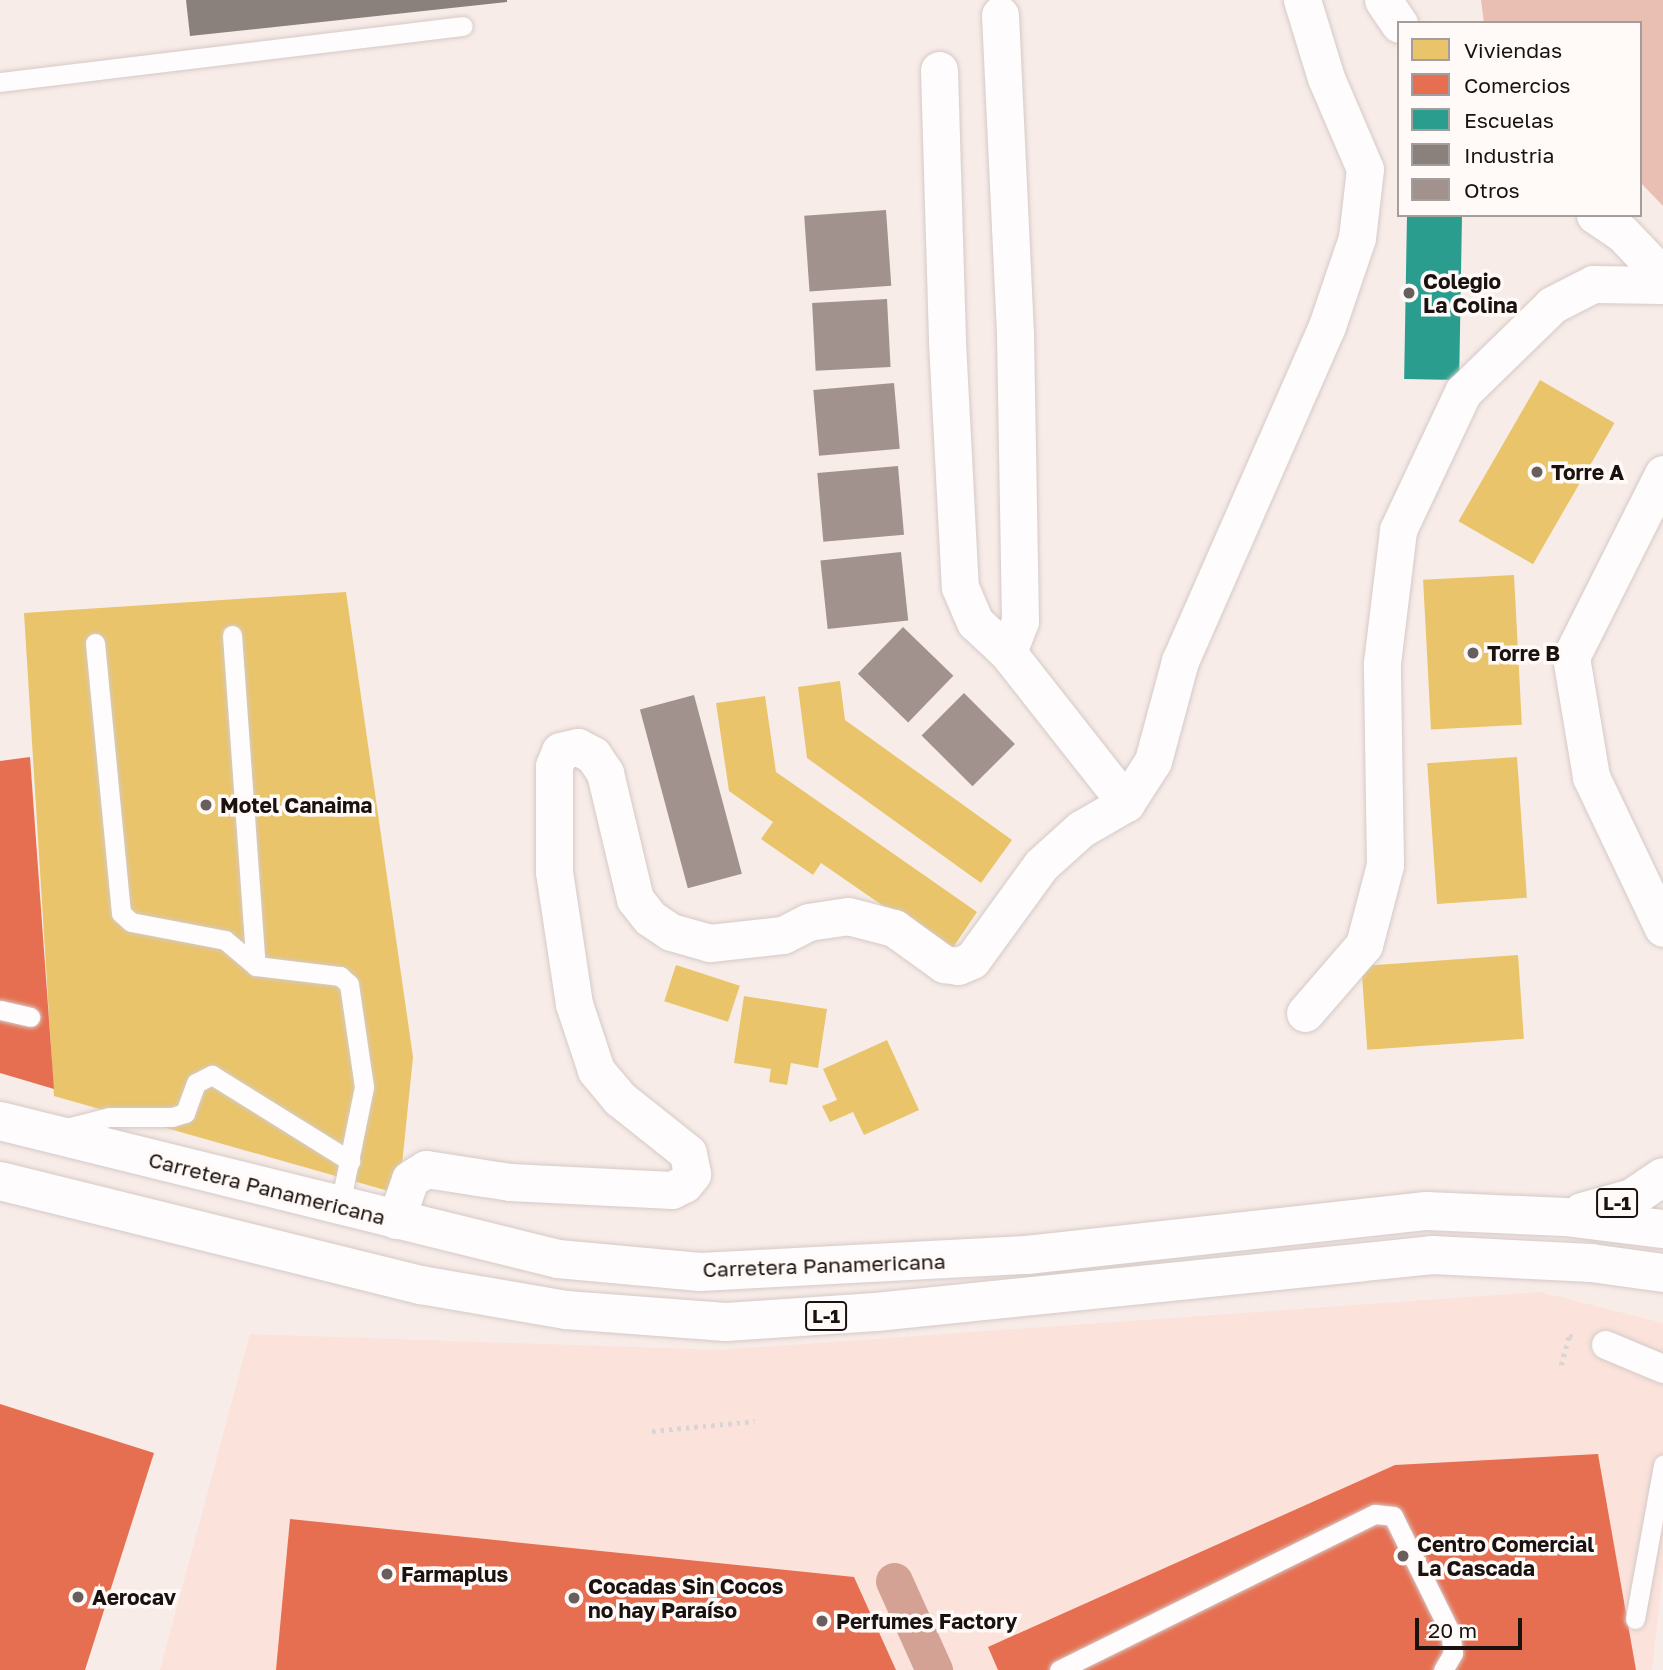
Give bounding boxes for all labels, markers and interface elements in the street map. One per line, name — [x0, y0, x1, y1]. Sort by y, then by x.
legend — [1397, 21, 1642, 217]
text: Viviendas — [1464, 37, 1562, 63]
text: Comercios — [1464, 72, 1570, 98]
text: Escuelas — [1464, 107, 1554, 133]
text: Industria — [1464, 142, 1554, 168]
text: Otros — [1464, 177, 1520, 203]
place label: Colegio La Colina — [1423, 268, 1518, 318]
marker: Colegio La Colina — [1401, 285, 1417, 301]
place label: Torre A — [1551, 459, 1624, 485]
marker: Torre A — [1529, 464, 1545, 480]
place label: Torre B — [1487, 640, 1560, 666]
marker: Torre B — [1465, 645, 1481, 661]
place label: Motel Canaima — [220, 792, 373, 818]
marker: Motel Canaima — [198, 797, 214, 813]
street label: Carretera Panamericana — [146, 1146, 388, 1230]
road number: L-1 — [1596, 1188, 1638, 1218]
street label: Carretera Panamericana — [702, 1248, 946, 1282]
road number: L-1 — [805, 1300, 847, 1332]
place label: Centro Comercial La Cascada — [1417, 1531, 1594, 1581]
marker: Centro Comercial La Cascada — [1395, 1548, 1411, 1564]
place label: Farmaplus — [401, 1561, 508, 1587]
marker: Farmaplus — [379, 1566, 395, 1582]
place label: Cocadas Sin Cocos no hay Paraíso — [588, 1573, 784, 1623]
place label: Aerocav — [92, 1584, 176, 1610]
marker: Aerocav — [70, 1589, 86, 1605]
marker: Cocadas Sin Cocos no hay Paraíso — [566, 1590, 582, 1606]
scale bar — [1418, 1604, 1525, 1648]
place label: Perfumes Factory — [836, 1608, 1017, 1634]
marker: Perfumes Factory — [814, 1613, 830, 1629]
text: 20 m — [1428, 1617, 1477, 1643]

